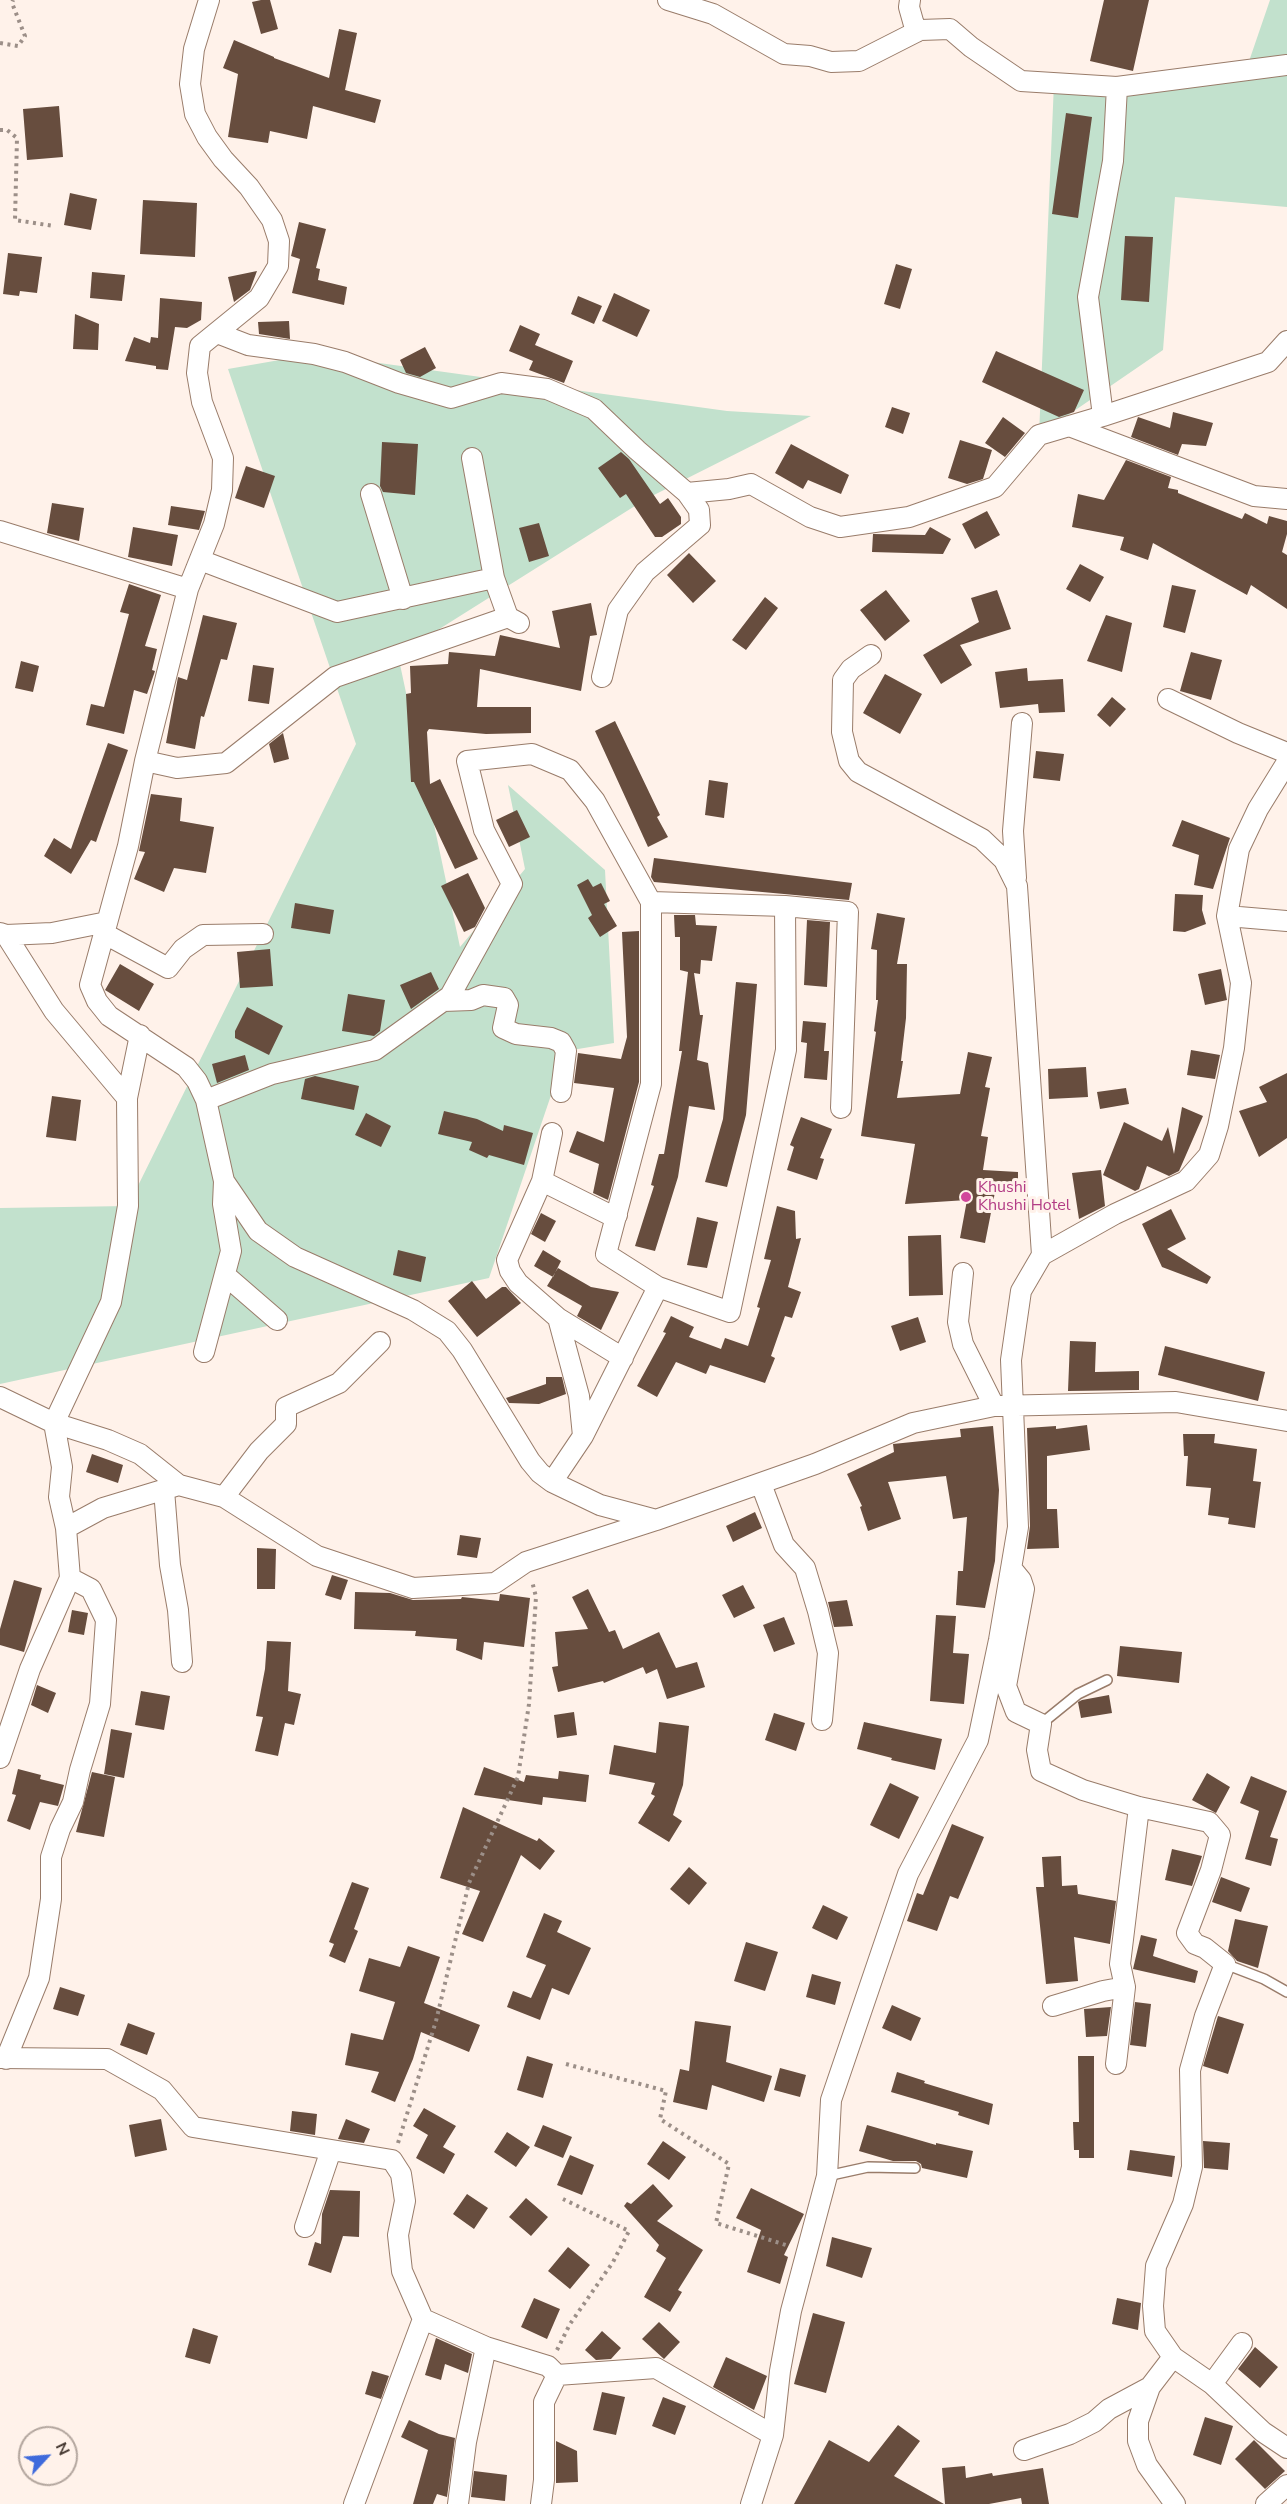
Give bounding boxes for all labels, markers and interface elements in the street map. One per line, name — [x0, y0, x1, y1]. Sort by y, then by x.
place label: Khushi Khushi Hotel — [978, 1178, 1070, 1216]
marker: Khushi Khushi Hotel — [959, 1190, 973, 1204]
north arrow — [18, 2426, 78, 2486]
text: N — [50, 2439, 75, 2459]

